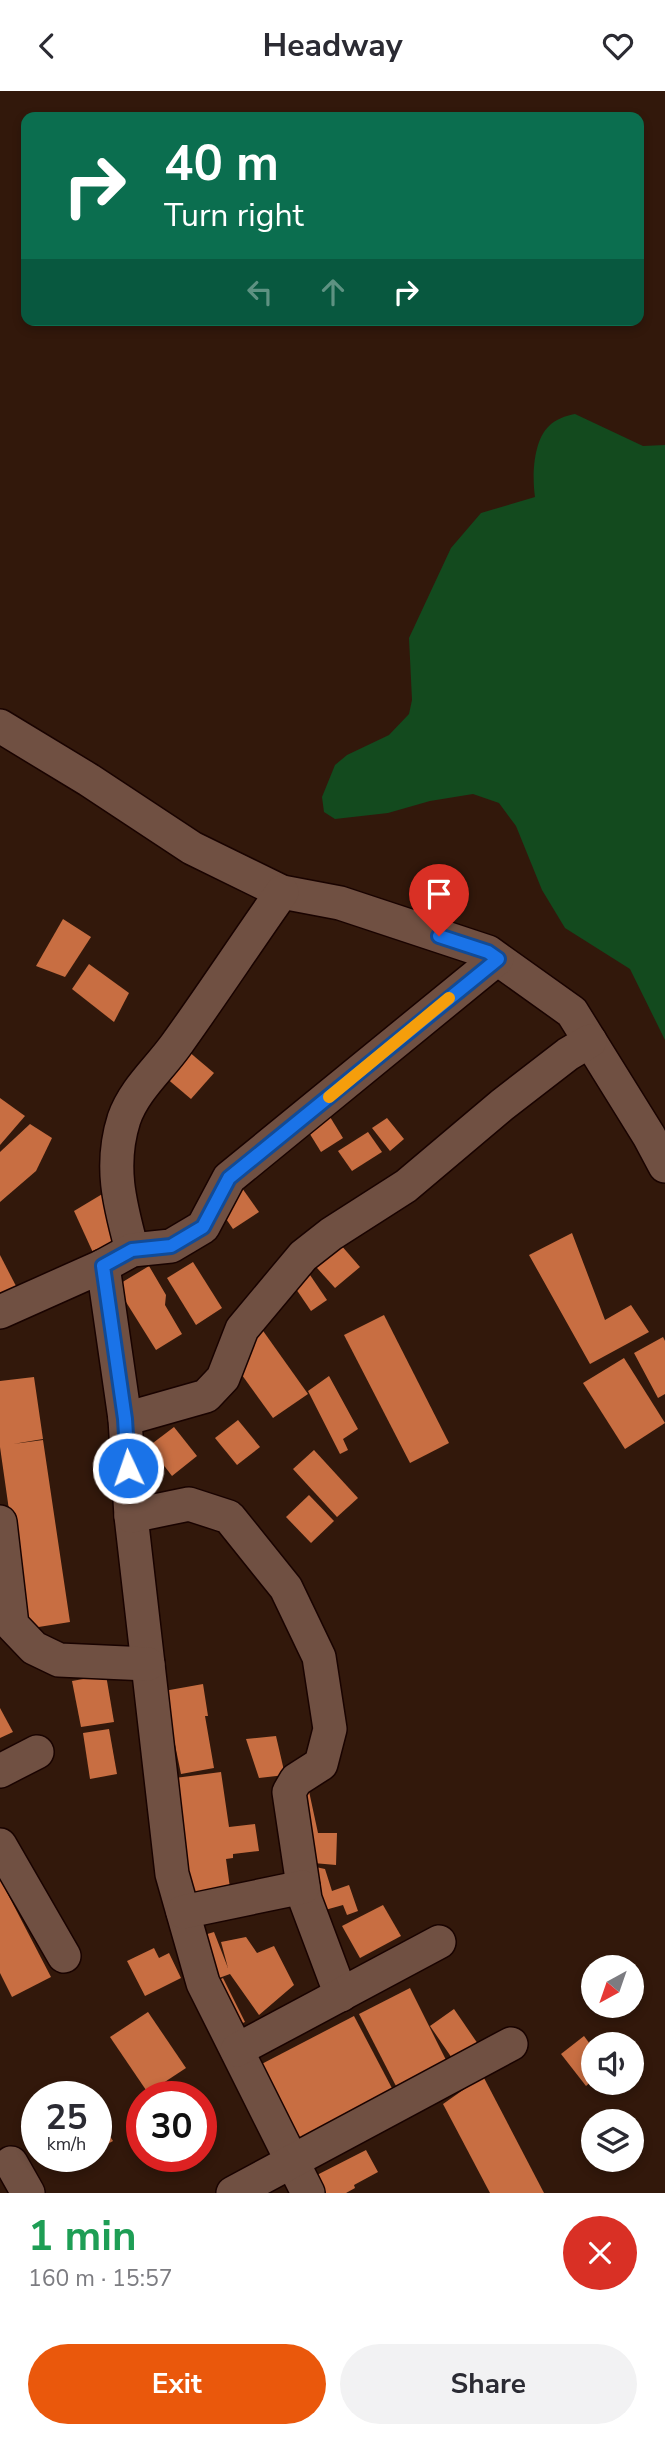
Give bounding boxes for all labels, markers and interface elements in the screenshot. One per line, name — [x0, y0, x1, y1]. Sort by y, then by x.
text: Headway — [263, 24, 402, 67]
icon: back — [28, 27, 66, 65]
icon: heart — [599, 27, 637, 65]
text: 40 m — [164, 130, 279, 197]
icon: right — [49, 140, 140, 231]
text: Turn right — [164, 194, 304, 237]
icon: left — [241, 273, 279, 311]
icon: ahead — [314, 273, 352, 311]
icon: right — [387, 273, 425, 311]
pin — [409, 864, 469, 936]
icon: arrive — [420, 875, 458, 913]
position arrow — [91, 1431, 165, 1505]
north arrow — [581, 1955, 644, 2018]
map controls — [581, 1955, 644, 2172]
button: sound — [581, 2032, 644, 2095]
speed limit sign: 30 — [126, 2081, 217, 2172]
text: 25 — [45, 2094, 88, 2141]
button: layers — [581, 2109, 644, 2172]
text: km/h — [47, 2132, 86, 2156]
text: 1 min — [28, 2208, 137, 2265]
button: close — [563, 2216, 637, 2290]
text: 160 m · 15:57 — [28, 2263, 173, 2294]
button: Exit — [28, 2344, 326, 2424]
button: Share — [340, 2344, 637, 2424]

